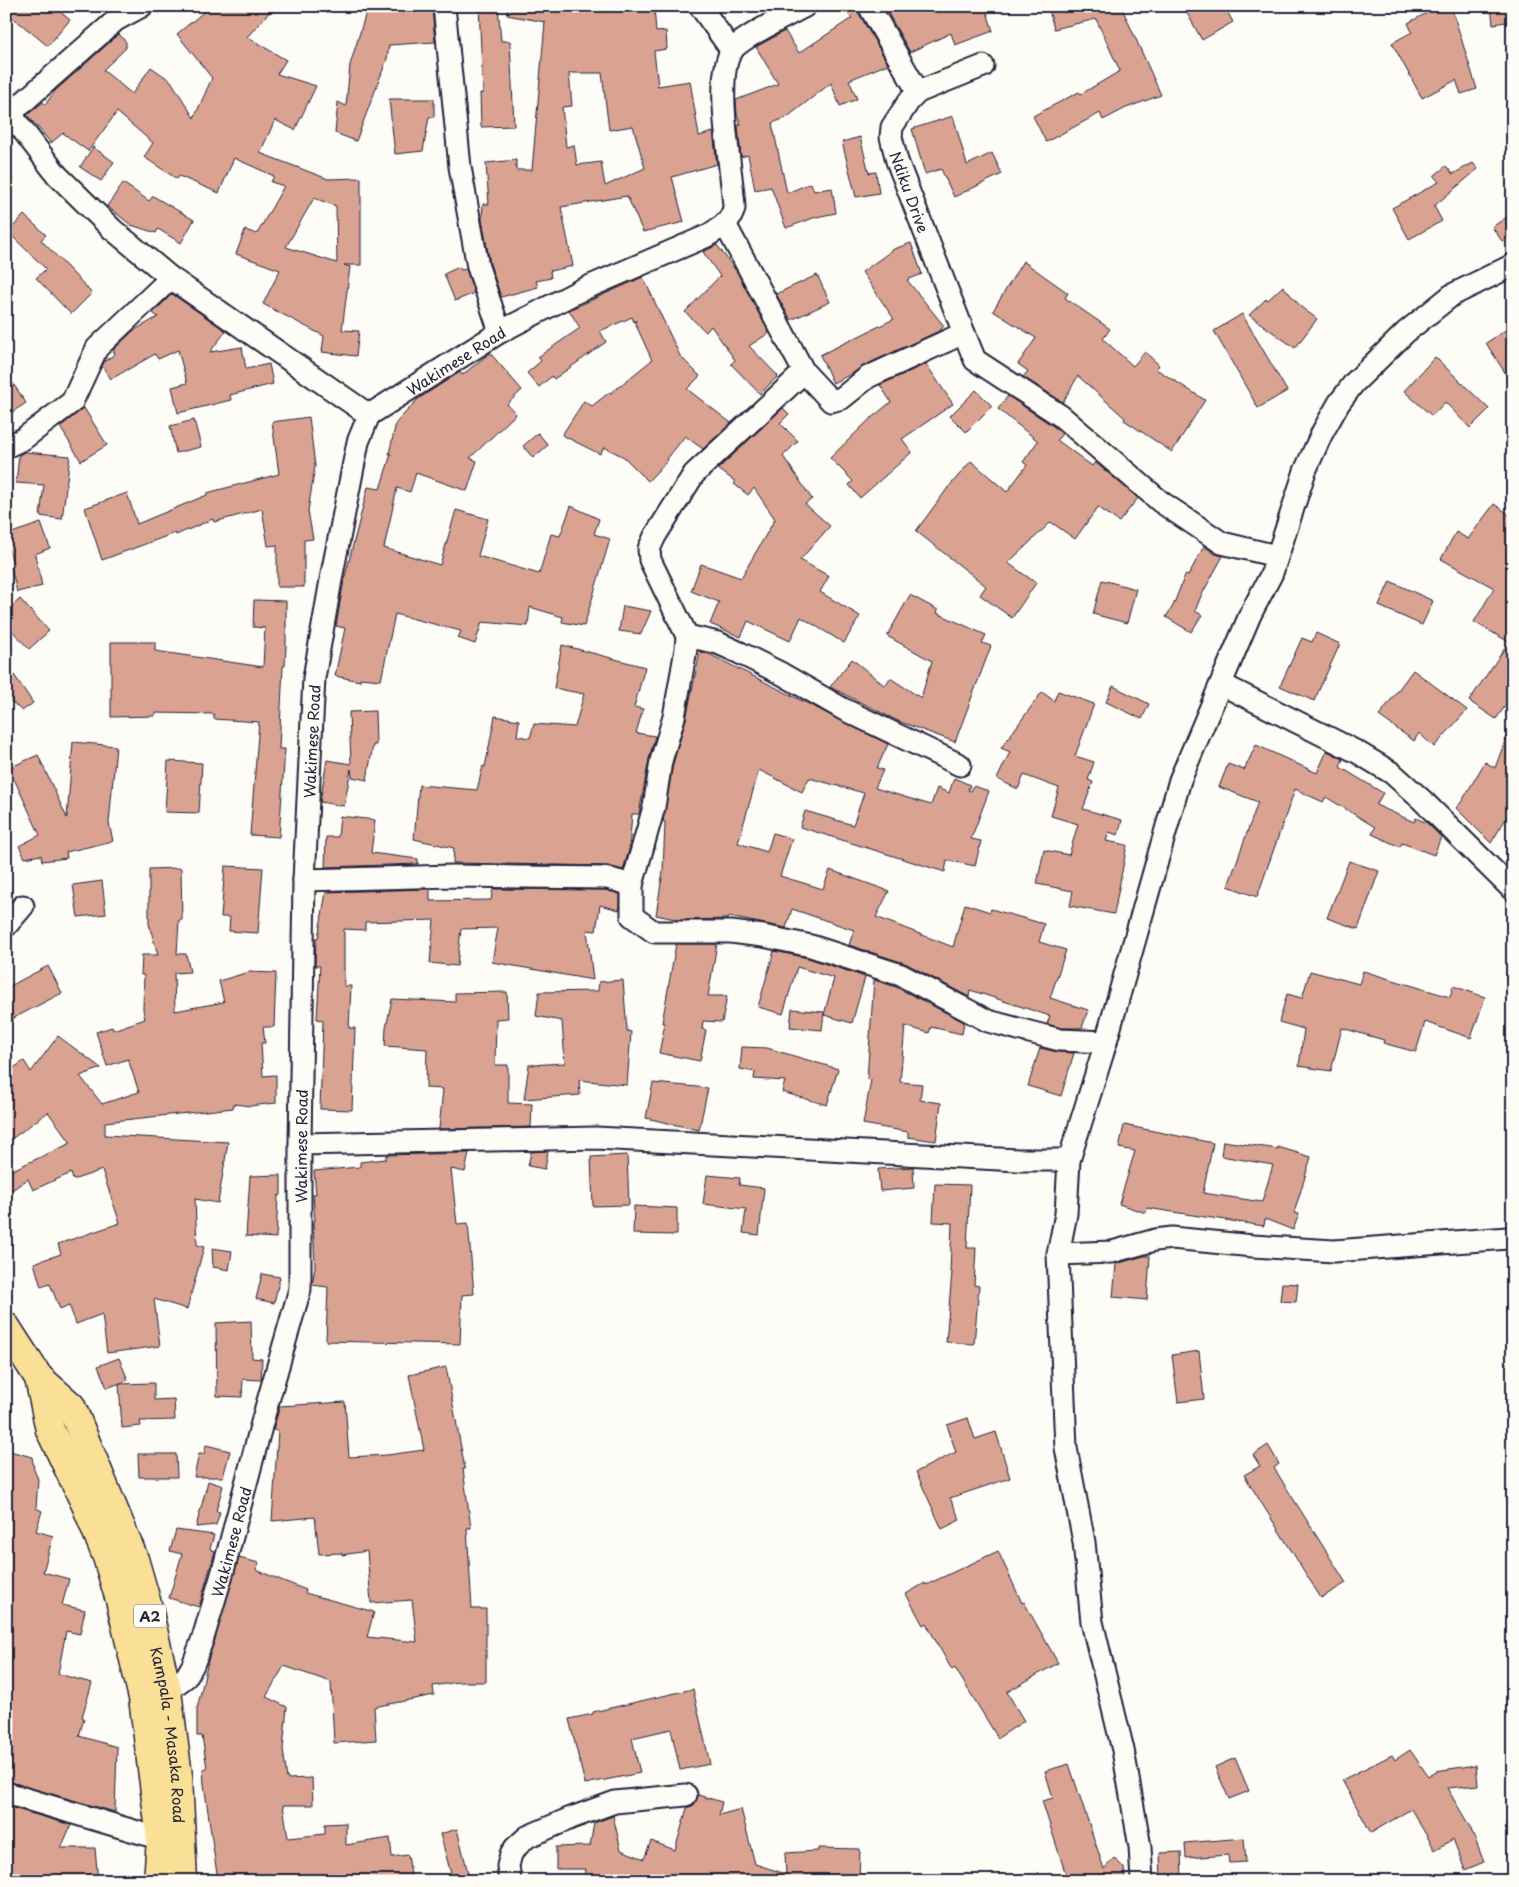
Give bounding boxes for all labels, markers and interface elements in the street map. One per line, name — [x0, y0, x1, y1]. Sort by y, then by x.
street label: Ndiku Drive — [885, 148, 935, 236]
street label: Wakimese Road — [401, 320, 510, 400]
street label: Wakimese Road — [297, 684, 325, 799]
street label: Wakimese Road — [288, 1089, 312, 1203]
street label: Wakimese Road — [204, 1484, 256, 1600]
road number: A2 — [134, 1604, 166, 1628]
street label: Kampala - Masaka Road — [146, 1644, 192, 1824]

